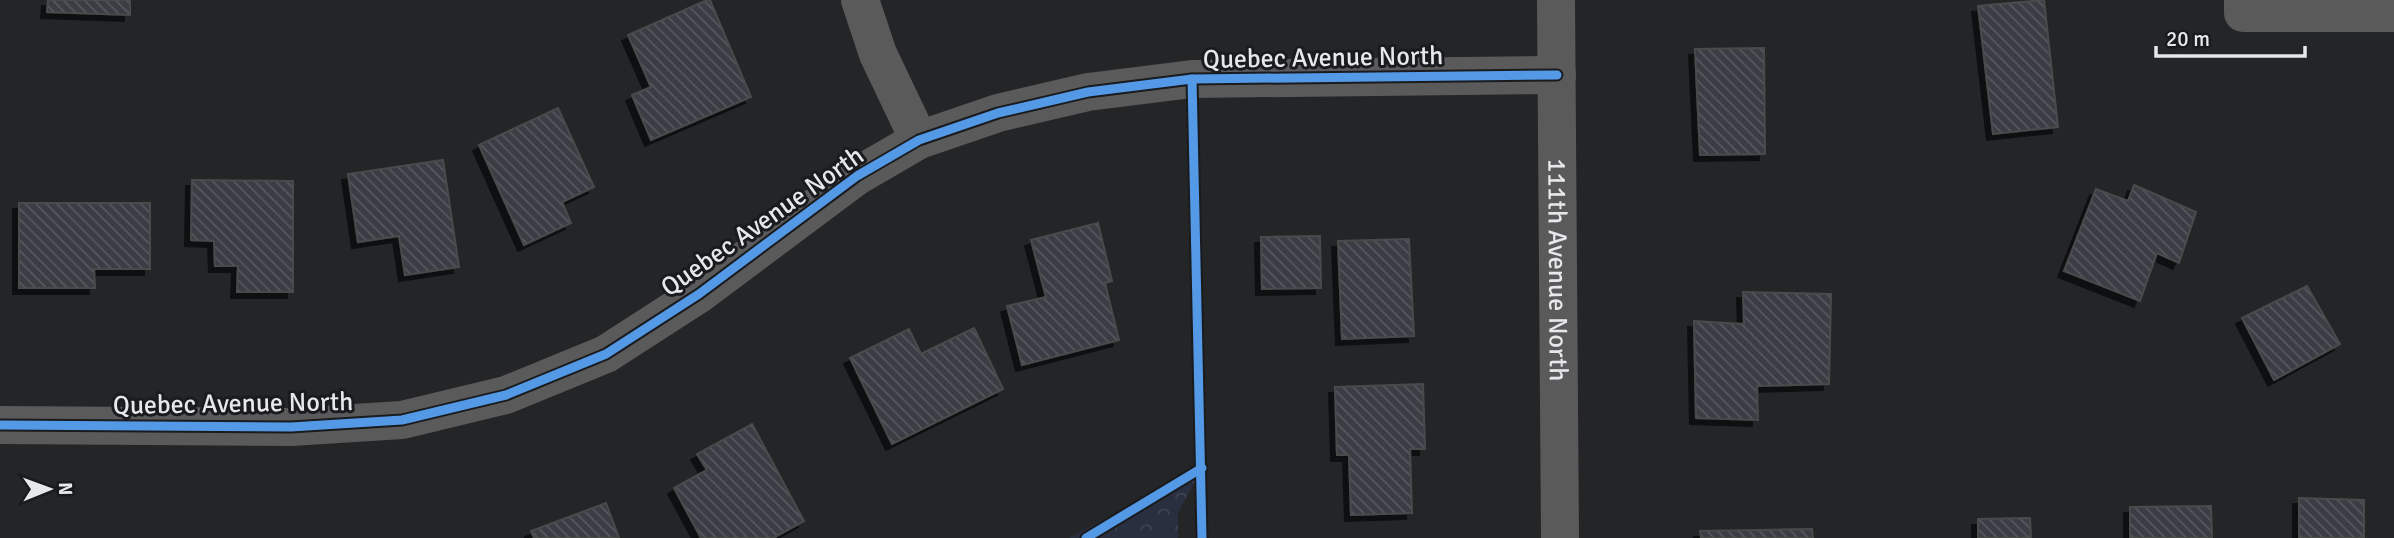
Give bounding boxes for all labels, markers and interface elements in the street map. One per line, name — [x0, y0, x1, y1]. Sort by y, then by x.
scale bar — [2156, 14, 2305, 58]
text: 20 m — [2166, 26, 2210, 52]
street label: Quebec Avenue North — [1203, 40, 1443, 76]
street label: Quebec Avenue North — [655, 140, 870, 304]
street label: 111th Avenue North — [1540, 158, 1574, 382]
street label: Quebec Avenue North — [113, 386, 353, 422]
north arrow — [14, 454, 84, 524]
text: N — [53, 482, 77, 496]

